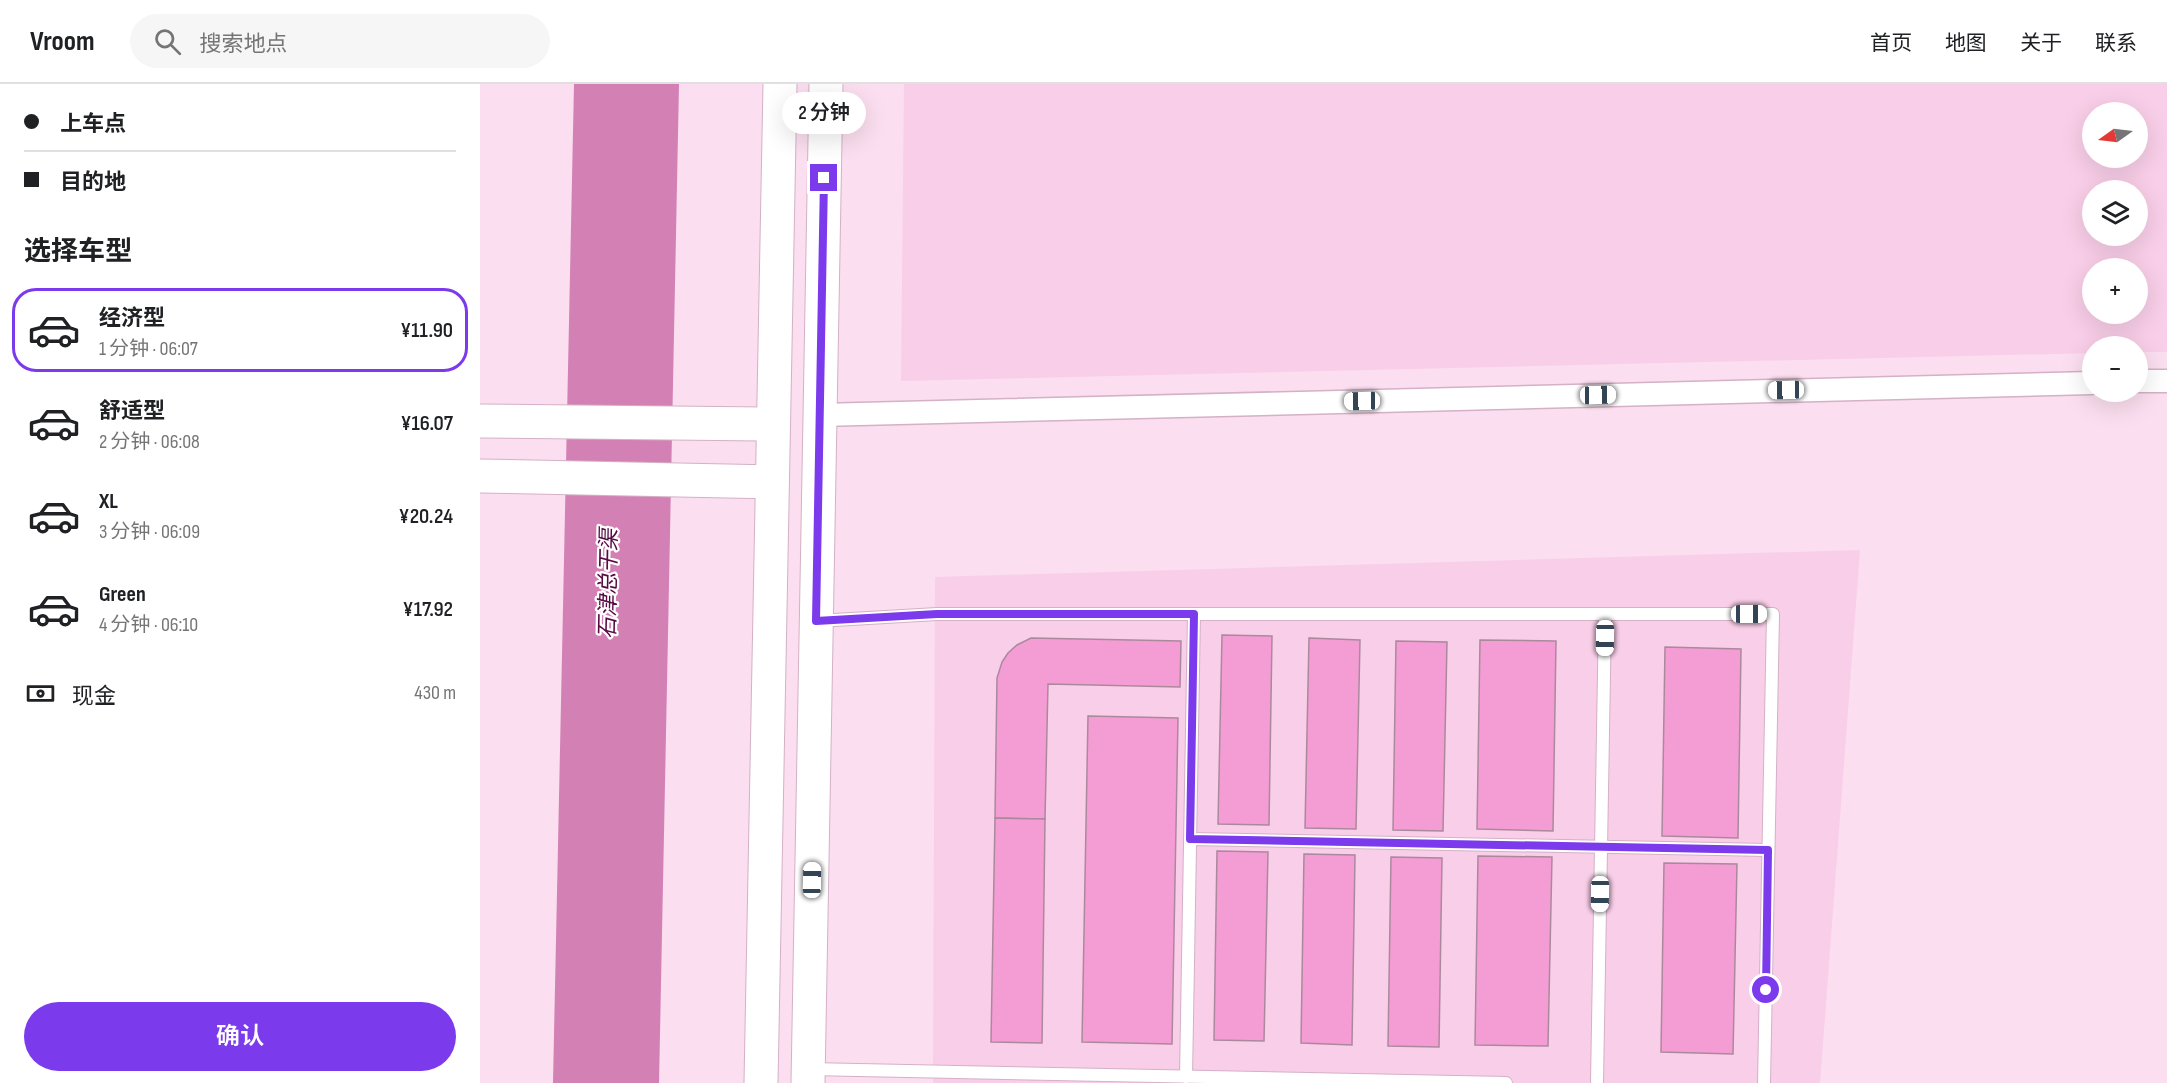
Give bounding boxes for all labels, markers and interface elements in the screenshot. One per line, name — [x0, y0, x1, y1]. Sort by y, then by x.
search box — [130, 14, 550, 68]
text: Vroom — [30, 25, 94, 58]
icon: search — [151, 25, 184, 58]
text: 搜索地点 — [199, 31, 287, 58]
text: 首页 — [1870, 31, 1912, 56]
text: 地图 — [1945, 31, 1987, 56]
text: 关于 — [2020, 31, 2062, 56]
text: 联系 — [2095, 31, 2137, 56]
callout: 2 分钟 — [782, 91, 866, 133]
text: 2 分钟 — [798, 101, 850, 125]
north arrow — [2082, 102, 2148, 168]
map controls — [2082, 102, 2148, 402]
text: 上车点 — [60, 111, 126, 138]
route end — [810, 164, 837, 191]
text: 目的地 — [60, 169, 126, 196]
button: layers — [2082, 180, 2148, 246]
text: 选择车型 — [24, 236, 132, 268]
button: + — [2082, 258, 2148, 324]
icon: car — [27, 303, 81, 357]
text: 经济型 — [99, 305, 165, 332]
text: ¥11.90 — [400, 317, 453, 344]
button: − — [2082, 336, 2148, 402]
text: 1 分钟 · 06:07 — [99, 337, 198, 361]
car — [1768, 381, 1804, 399]
car — [1580, 386, 1616, 404]
car — [1344, 392, 1380, 410]
icon: car — [27, 396, 81, 450]
text: 舒适型 — [99, 398, 165, 425]
text: ¥16.07 — [400, 410, 453, 437]
text: 2 分钟 · 06:08 — [99, 430, 200, 454]
text: XL — [99, 488, 118, 515]
icon: car — [27, 489, 81, 543]
text: ¥20.24 — [398, 503, 453, 530]
text: 3 分钟 · 06:09 — [99, 520, 200, 544]
water label: 石津总干渠 — [595, 526, 624, 639]
text: Green — [99, 581, 146, 608]
icon: car — [27, 582, 81, 636]
text: ¥17.92 — [403, 596, 453, 623]
car — [1731, 605, 1767, 623]
text: 4 分钟 · 06:10 — [99, 613, 198, 637]
car — [1596, 620, 1614, 656]
icon: cash — [24, 677, 57, 710]
text: 430 m — [414, 681, 456, 705]
text: 现金 — [72, 683, 116, 710]
car — [803, 862, 821, 898]
car — [1591, 876, 1609, 912]
route start — [1752, 976, 1779, 1003]
button: 确认 — [24, 1002, 456, 1071]

